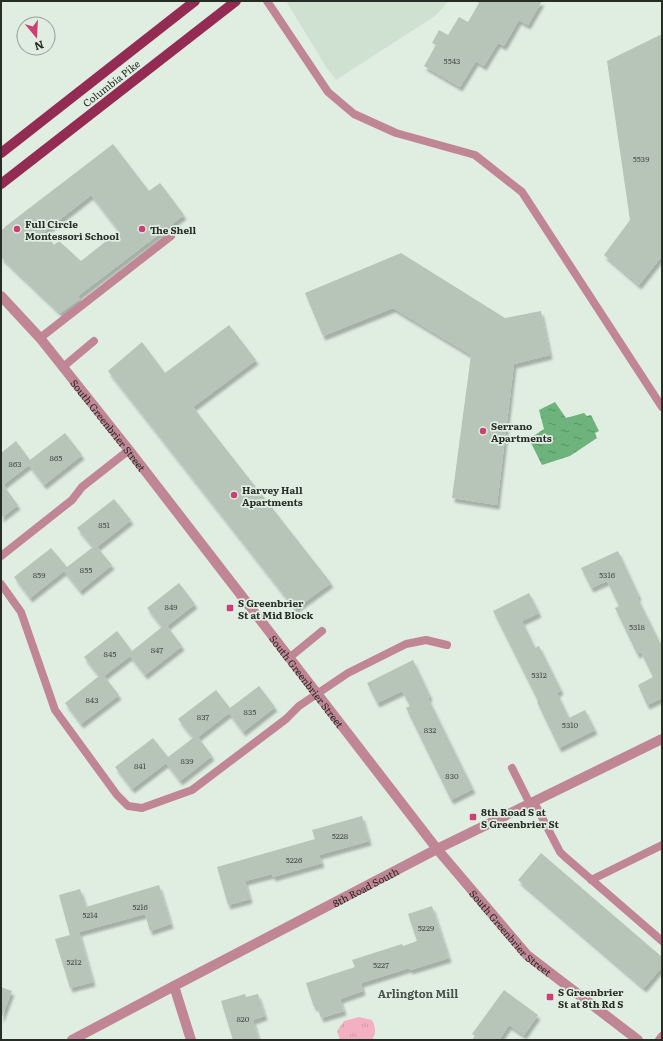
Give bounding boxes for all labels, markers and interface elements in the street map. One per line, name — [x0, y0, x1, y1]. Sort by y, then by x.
north arrow — [16, 16, 56, 56]
text: N — [33, 37, 46, 55]
house number: 5543 — [444, 55, 460, 66]
street label: Columbia Pike — [79, 56, 143, 110]
house number: 5539 — [633, 153, 649, 164]
place label: Full Circle Montessori School — [25, 216, 119, 243]
place label: The Shell — [150, 222, 197, 237]
marker: Full Circle Montessori School — [12, 224, 22, 234]
marker: The Shell — [137, 224, 147, 234]
street label: South Greenbrier Street — [68, 375, 150, 474]
place label: Serrano Apartments — [491, 418, 552, 445]
marker: Serrano Apartments — [478, 426, 488, 436]
house number: 865 — [50, 452, 62, 463]
house number: 863 — [8, 458, 22, 469]
place label: Harvey Hall Apartments — [242, 482, 303, 509]
marker: Harvey Hall Apartments — [229, 490, 239, 500]
house number: 851 — [98, 519, 111, 530]
house number: 855 — [80, 564, 92, 575]
house number: 859 — [33, 569, 45, 580]
house number: 5316 — [599, 569, 616, 580]
place label: S Greenbrier St at Mid Block — [238, 595, 313, 622]
house number: 849 — [165, 601, 178, 612]
marker: S Greenbrier St at Mid Block — [225, 603, 235, 613]
house number: 5318 — [629, 621, 646, 632]
street label: South Greenbrier Street — [266, 631, 348, 731]
house number: 847 — [151, 644, 163, 655]
house number: 845 — [104, 648, 116, 659]
house number: 5312 — [531, 669, 547, 680]
house number: 843 — [85, 694, 99, 705]
house number: 835 — [244, 706, 256, 717]
house number: 837 — [197, 711, 209, 722]
house number: 5310 — [562, 719, 579, 730]
house number: 832 — [424, 724, 436, 735]
house number: 839 — [181, 755, 193, 766]
house number: 841 — [134, 760, 147, 771]
house number: 830 — [445, 770, 459, 781]
place label: 8th Road S at S Greenbrier St — [481, 804, 560, 831]
marker: 8th Road S at S Greenbrier St — [468, 812, 478, 822]
house number: 5228 — [332, 830, 349, 841]
house number: 5226 — [286, 854, 303, 865]
street label: 8th Road South — [329, 863, 401, 910]
street label: South Greenbrier Street — [467, 886, 555, 979]
house number: 5216 — [132, 901, 148, 912]
house number: 5214 — [82, 909, 98, 920]
house number: 5229 — [418, 922, 434, 933]
house number: 5212 — [66, 956, 82, 967]
house number: 5227 — [373, 959, 389, 970]
place label: S Greenbrier St at 8th Rd S — [558, 984, 624, 1011]
district label: Arlington Mill — [378, 985, 458, 1001]
marker: S Greenbrier St at 8th Rd S — [545, 992, 555, 1002]
house number: 820 — [237, 1013, 250, 1024]

